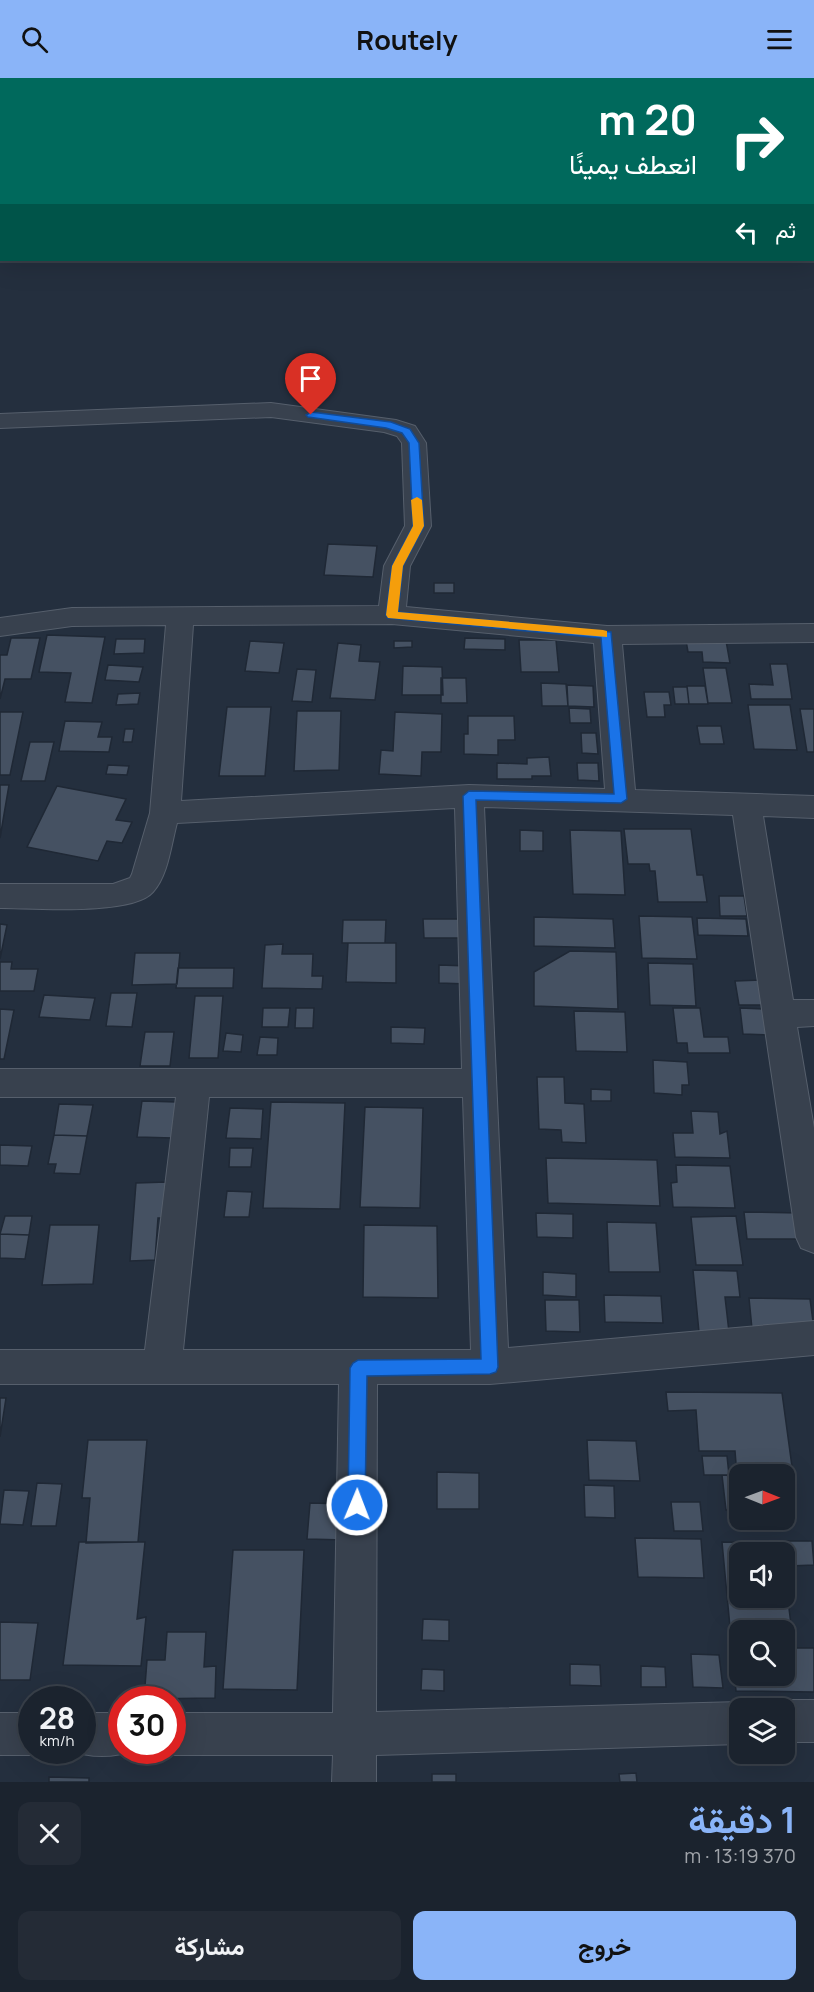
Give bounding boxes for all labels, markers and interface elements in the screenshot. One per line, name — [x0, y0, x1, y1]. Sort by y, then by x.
text: Routely — [356, 21, 458, 58]
icon: search — [18, 23, 51, 56]
icon: menu — [763, 23, 796, 56]
text: 20 m — [598, 90, 697, 148]
icon: right — [718, 102, 796, 180]
text: انعطف يمينًا — [569, 145, 697, 182]
text: ثم — [775, 215, 796, 245]
icon: left — [730, 216, 763, 249]
pin — [285, 353, 336, 415]
icon: arrive — [294, 362, 327, 395]
north arrow — [729, 1464, 795, 1530]
map controls — [729, 1464, 795, 1764]
position arrow — [325, 1473, 389, 1537]
button: sound — [729, 1542, 795, 1608]
button: search — [729, 1620, 795, 1686]
speed limit sign: 30 — [108, 1686, 186, 1764]
text: 28 — [39, 1697, 75, 1738]
button: layers — [729, 1698, 795, 1764]
text: km/h — [40, 1730, 74, 1751]
text: 1 دقيقة — [688, 1795, 796, 1844]
button: close — [18, 1802, 81, 1865]
text: 370 m · 13:19 — [684, 1842, 796, 1869]
button: مشاركة — [18, 1911, 401, 1980]
button: خروج — [413, 1911, 796, 1980]

